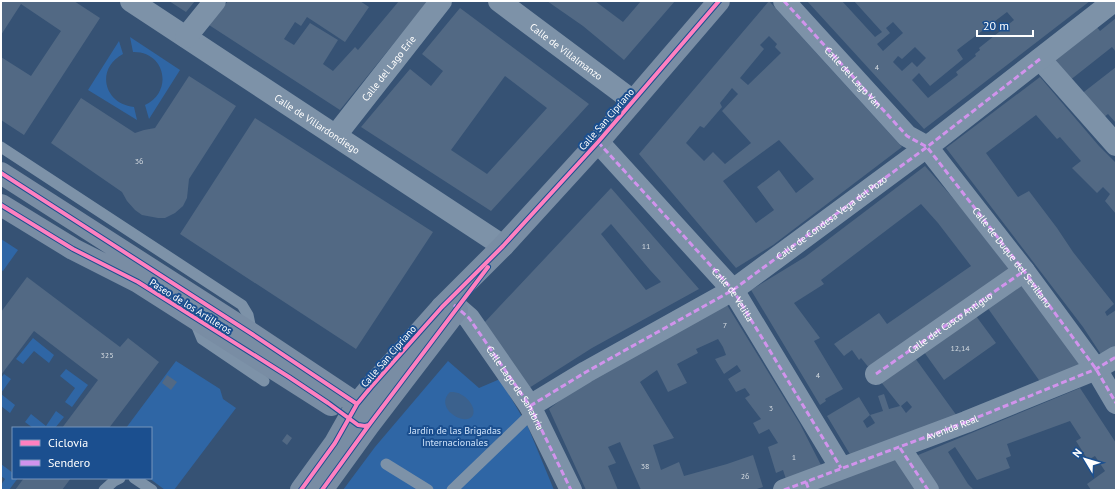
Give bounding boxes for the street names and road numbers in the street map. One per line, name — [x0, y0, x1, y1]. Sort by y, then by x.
street label: Calle de Villalmanzo — [527, 20, 605, 83]
street label: Calle del Lago Erie — [359, 33, 419, 104]
street label: Calle del Lago Van — [822, 44, 884, 111]
street label: Calle San Cipriano — [576, 86, 637, 153]
street label: Calle de Villardondiego — [272, 91, 362, 157]
street label: Calle de Condesa Vega del Pozo — [773, 172, 890, 263]
street label: Calle de Duque del Sevillano — [970, 205, 1055, 310]
street label: Calle de Velilla — [709, 265, 757, 324]
street label: Paseo de los Artilleros — [147, 276, 234, 337]
street label: Calle del Casco Antiguo — [905, 289, 995, 357]
street label: Calle San Cipriano — [358, 323, 419, 390]
street label: Calle Lago de Sanabria — [483, 343, 547, 432]
street label: Avenida Real — [924, 412, 980, 444]

